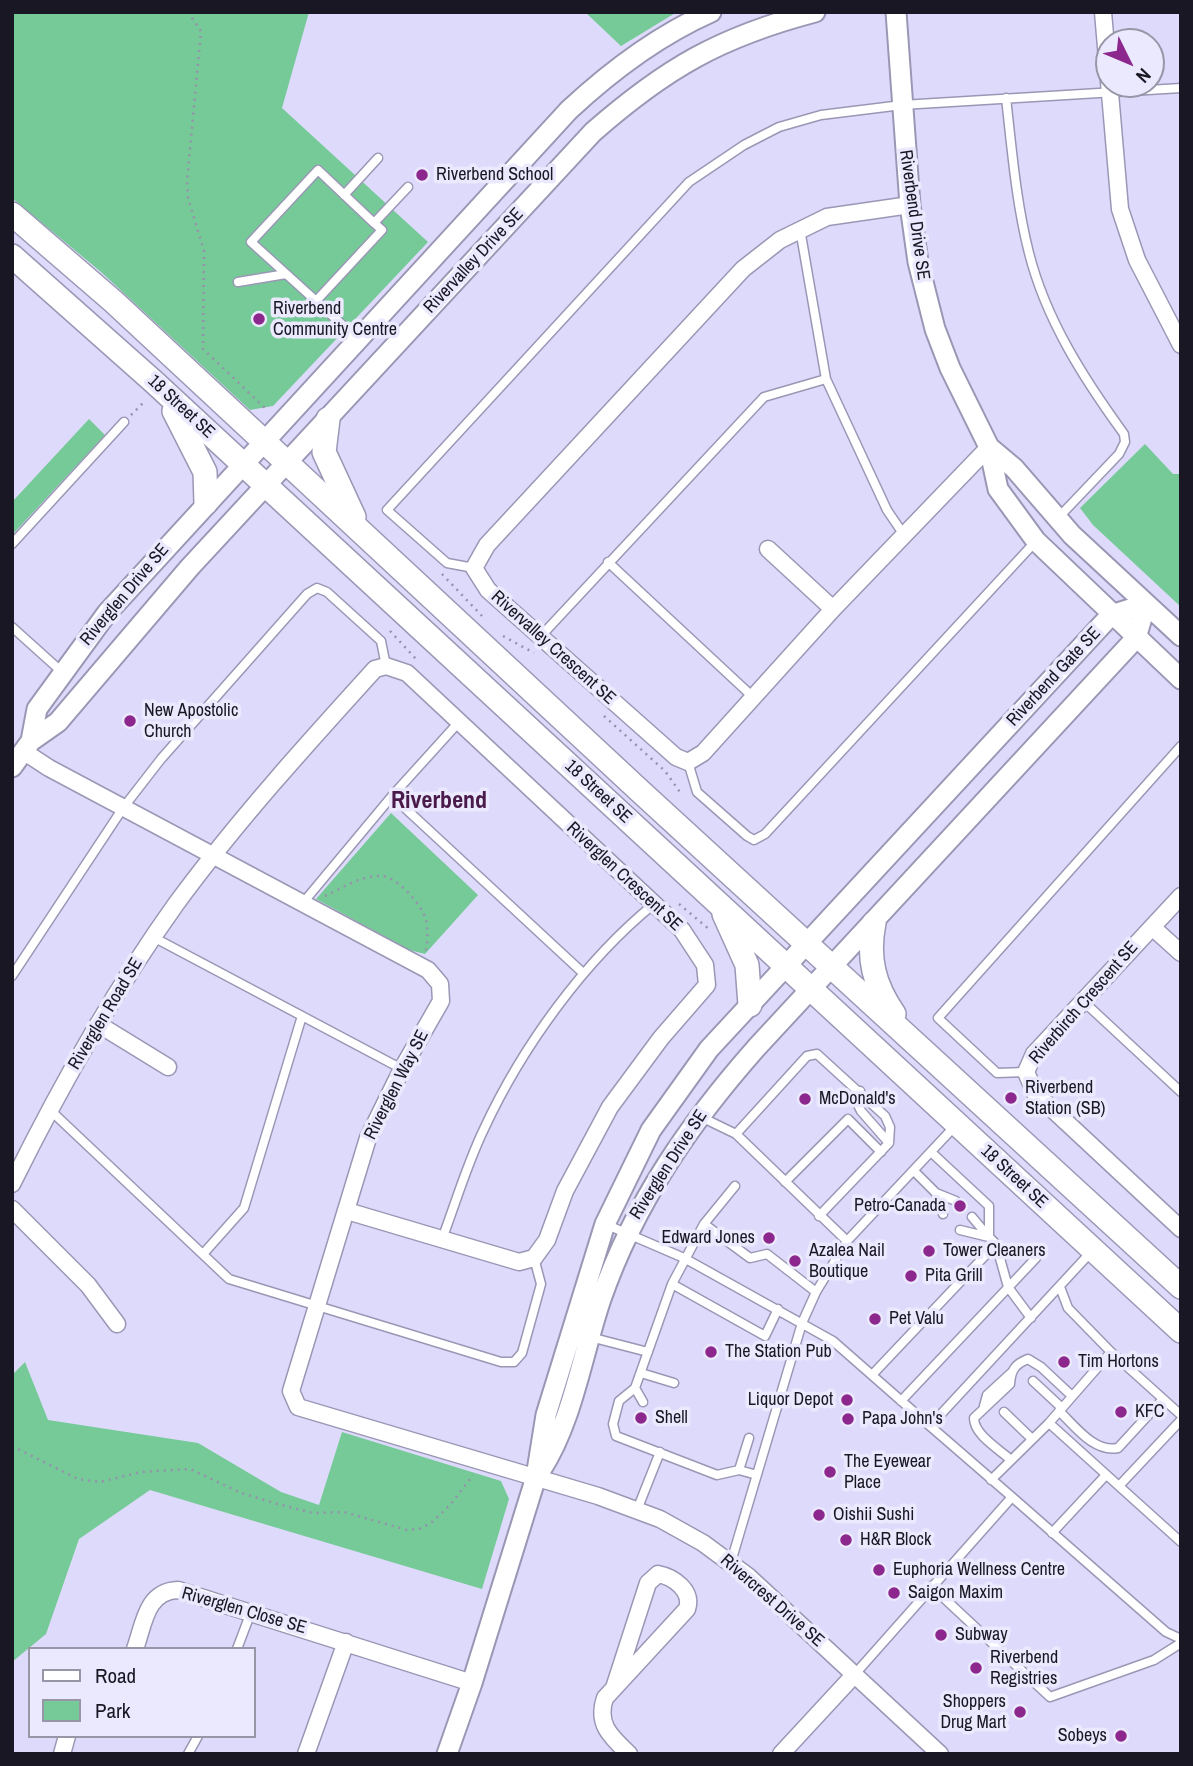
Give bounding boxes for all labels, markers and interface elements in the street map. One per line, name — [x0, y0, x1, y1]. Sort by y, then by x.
north arrow — [1095, 28, 1165, 98]
text: N — [1131, 63, 1157, 89]
street label: Riverbend Drive SE — [894, 149, 934, 281]
place label: Riverbend School — [436, 164, 553, 186]
marker: Riverbend School — [414, 167, 430, 183]
street label: Rivervalley Drive SE — [420, 204, 528, 318]
place label: Riverbend Community Centre — [273, 298, 397, 340]
marker: Riverbend Community Centre — [251, 311, 267, 327]
street label: 18 Street SE — [143, 371, 219, 443]
street label: Riverglen Drive SE — [76, 540, 174, 650]
street label: Rivervalley Crescent SE — [486, 586, 620, 710]
street label: Riverbend Gate SE — [1002, 623, 1106, 731]
place label: New Apostolic Church — [144, 700, 238, 742]
marker: New Apostolic Church — [122, 713, 138, 729]
street label: 18 Street SE — [560, 756, 636, 828]
district label: Riverbend — [391, 788, 487, 816]
street label: Riverglen Crescent SE — [562, 818, 686, 936]
street label: Riverbirch Crescent SE — [1025, 937, 1143, 1069]
street label: Riverglen Road SE — [64, 954, 148, 1074]
street label: Riverglen Way SE — [360, 1027, 434, 1143]
place label: Riverbend Station (SB) — [1025, 1077, 1105, 1120]
place label: McDonald's — [819, 1088, 896, 1110]
marker: Riverbend Station (SB) — [1003, 1090, 1019, 1106]
marker: McDonald's — [797, 1091, 813, 1107]
street label: Riverglen Drive SE — [626, 1106, 712, 1224]
street label: 18 Street SE — [976, 1141, 1052, 1213]
place label: Petro-Canada — [854, 1195, 946, 1217]
marker: Petro-Canada — [952, 1198, 968, 1214]
place label: Edward Jones — [661, 1227, 755, 1249]
marker: Edward Jones — [761, 1230, 777, 1246]
place label: Azalea Nail Boutique — [809, 1240, 884, 1282]
place label: Tower Cleaners — [943, 1240, 1046, 1262]
marker: Tower Cleaners — [921, 1243, 937, 1259]
marker: Azalea Nail Boutique — [787, 1253, 803, 1269]
place label: Pita Grill — [925, 1265, 982, 1287]
marker: Pita Grill — [903, 1268, 919, 1284]
place label: Pet Valu — [889, 1308, 944, 1330]
marker: Pet Valu — [867, 1311, 883, 1327]
place label: The Station Pub — [725, 1341, 832, 1363]
marker: The Station Pub — [703, 1344, 719, 1360]
place label: Tim Hortons — [1078, 1351, 1159, 1373]
marker: Tim Hortons — [1056, 1354, 1072, 1370]
place label: Liquor Depot — [748, 1389, 833, 1411]
marker: Liquor Depot — [839, 1392, 855, 1408]
place label: KFC — [1135, 1401, 1165, 1423]
marker: KFC — [1113, 1404, 1129, 1420]
place label: Shell — [655, 1407, 688, 1429]
place label: Papa John's — [862, 1408, 943, 1430]
marker: Shell — [633, 1410, 649, 1426]
marker: Papa John's — [840, 1411, 856, 1427]
place label: The Eyewear Place — [844, 1451, 931, 1494]
marker: The Eyewear Place — [822, 1464, 838, 1480]
place label: Oishii Sushi — [833, 1504, 914, 1526]
marker: Oishii Sushi — [811, 1507, 827, 1523]
place label: H&R Block — [860, 1529, 931, 1551]
marker: H&R Block — [838, 1532, 854, 1548]
street label: Rivercrest Drive SE — [716, 1550, 828, 1652]
place label: Euphoria Wellness Centre — [893, 1559, 1065, 1581]
marker: Euphoria Wellness Centre — [871, 1562, 887, 1578]
place label: Saigon Maxim — [908, 1582, 1003, 1604]
street label: Riverglen Close SE — [179, 1583, 309, 1639]
marker: Saigon Maxim — [886, 1585, 902, 1601]
place label: Subway — [955, 1624, 1008, 1646]
marker: Subway — [933, 1627, 949, 1643]
legend — [28, 1647, 256, 1738]
place label: Riverbend Registries — [990, 1647, 1058, 1690]
marker: Riverbend Registries — [968, 1660, 984, 1676]
text: Road — [95, 1661, 136, 1690]
place label: Shoppers Drug Mart — [940, 1691, 1006, 1734]
text: Park — [95, 1696, 130, 1725]
marker: Shoppers Drug Mart — [1012, 1704, 1028, 1720]
place label: Sobeys — [1058, 1725, 1107, 1747]
marker: Sobeys — [1113, 1728, 1129, 1744]

